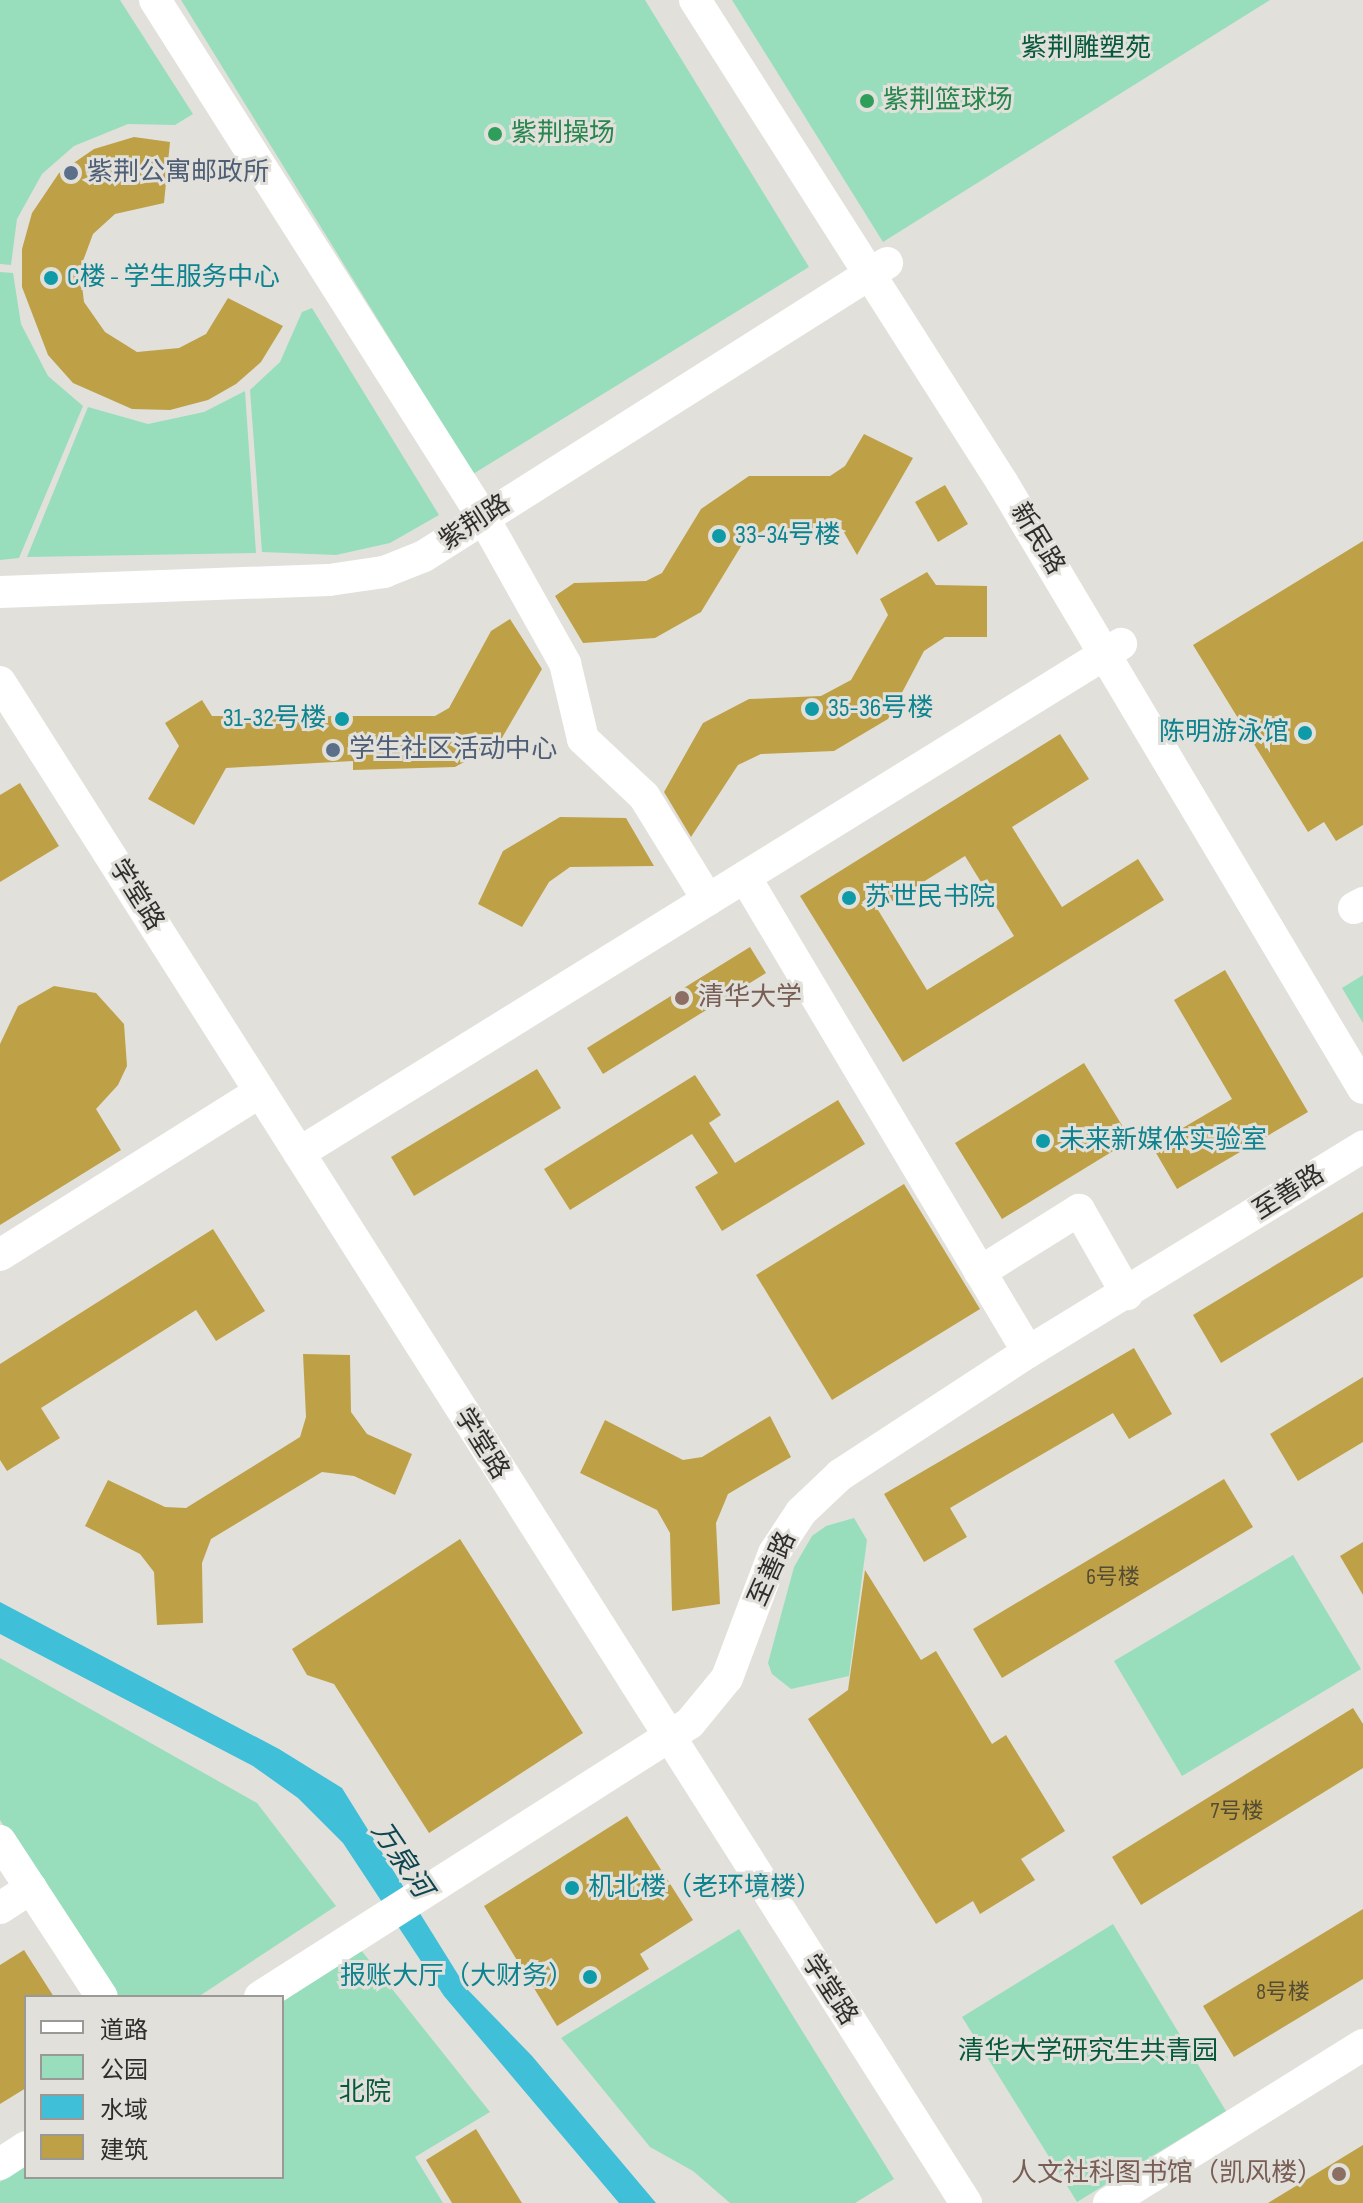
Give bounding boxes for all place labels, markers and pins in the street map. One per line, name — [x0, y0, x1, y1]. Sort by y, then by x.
place label: 紫荆篮球场 — [883, 85, 1013, 117]
marker: 紫荆篮球场 — [858, 92, 876, 110]
place label: 紫荆操场 — [511, 118, 615, 150]
marker: 紫荆操场 — [486, 125, 504, 143]
place label: 紫荆公寓邮政所 — [87, 157, 269, 189]
marker: 紫荆公寓邮政所 — [62, 164, 80, 182]
place label: C楼 - 学生服务中心 — [67, 262, 279, 294]
marker: C楼 - 学生服务中心 — [42, 269, 60, 287]
place label: 33-34号楼 — [735, 520, 840, 552]
marker: 33-34号楼 — [710, 527, 728, 545]
place label: 35-36号楼 — [828, 693, 933, 725]
marker: 35-36号楼 — [803, 700, 821, 718]
place label: 31-32号楼 — [223, 703, 326, 735]
marker: 31-32号楼 — [333, 710, 351, 728]
place label: 陈明游泳馆 — [1159, 717, 1289, 749]
marker: 陈明游泳馆 — [1296, 724, 1314, 742]
place label: 学生社区活动中心 — [349, 734, 557, 766]
marker: 学生社区活动中心 — [324, 741, 342, 759]
place label: 苏世民书院 — [865, 882, 995, 914]
marker: 苏世民书院 — [840, 889, 858, 907]
place label: 清华大学 — [698, 982, 802, 1014]
marker: 清华大学 — [673, 989, 691, 1007]
place label: 未来新媒体实验室 — [1059, 1125, 1267, 1157]
marker: 未来新媒体实验室 — [1034, 1132, 1052, 1150]
place label: 机北楼（老环境楼） — [588, 1872, 822, 1904]
marker: 机北楼（老环境楼） — [563, 1879, 581, 1897]
place label: 报账大厅（大财务） — [340, 1961, 574, 1993]
marker: 报账大厅（大财务） — [581, 1968, 599, 1986]
place label: 人文社科图书馆（凯风楼） — [1011, 2158, 1323, 2190]
marker: 人文社科图书馆（凯风楼） — [1330, 2165, 1348, 2183]

